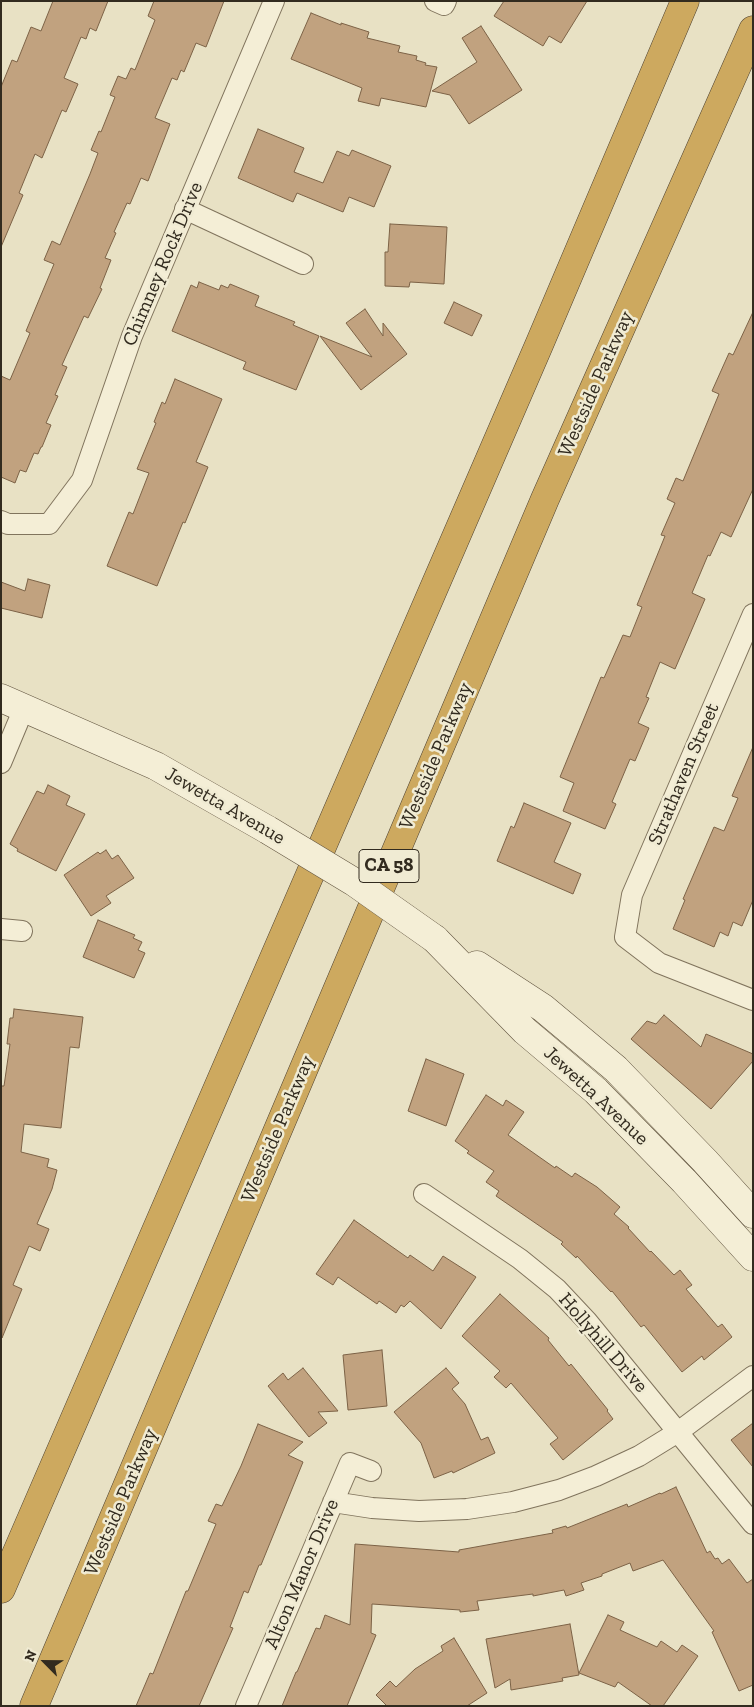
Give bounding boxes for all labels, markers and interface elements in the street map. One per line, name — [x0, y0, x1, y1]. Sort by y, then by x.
street label: Chimney Rock Drive — [118, 178, 208, 350]
street label: Westside Parkway — [553, 307, 639, 461]
street label: Westside Parkway — [394, 679, 478, 833]
street label: Strathaven Street — [643, 699, 725, 849]
street label: Jewetta Avenue — [161, 762, 289, 850]
road number: CA 58 — [359, 849, 419, 882]
street label: Jewetta Avenue — [539, 1041, 653, 1151]
street label: Westside Parkway — [236, 1052, 320, 1206]
street label: Hollyhill Drive — [553, 1288, 653, 1398]
street label: Westside Parkway — [79, 1425, 163, 1579]
street label: Alton Manor Drive — [260, 1495, 344, 1653]
north arrow — [20, 1637, 70, 1687]
text: N — [21, 1648, 41, 1664]

